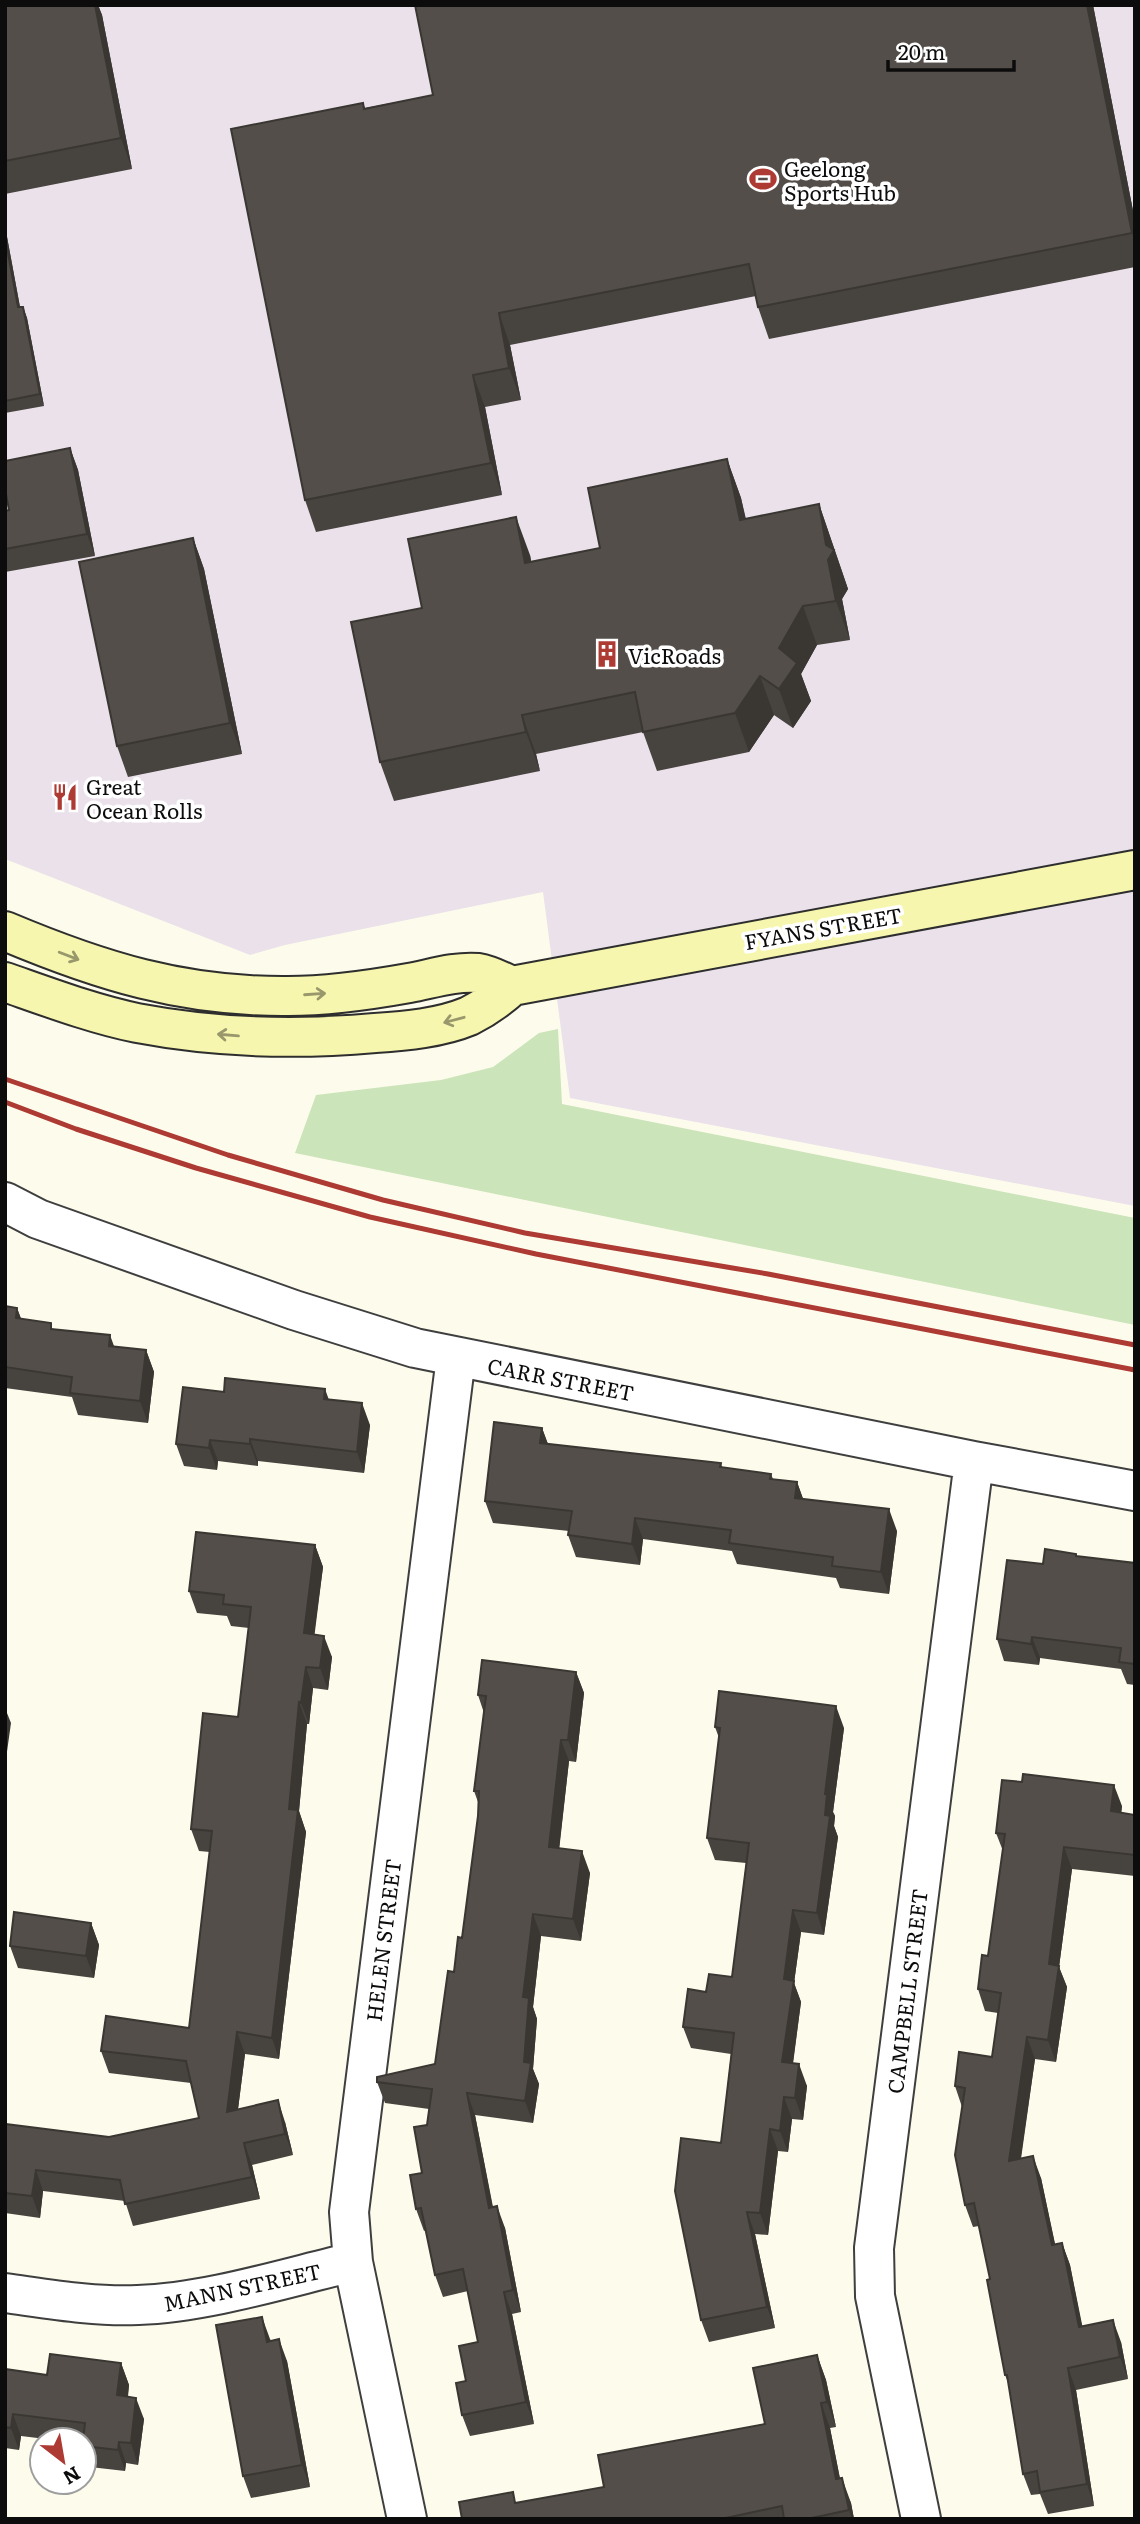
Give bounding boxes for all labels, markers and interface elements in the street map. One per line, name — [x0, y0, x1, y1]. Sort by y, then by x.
scale bar — [888, 28, 1014, 72]
text: 20 m — [898, 35, 945, 66]
place label: Geelong Sports Hub — [784, 152, 896, 207]
sports icon: Geelong Sports Hub — [748, 164, 778, 194]
building icon: VicRoads — [592, 639, 622, 669]
place label: VicRoads — [628, 639, 721, 670]
place label: Great Ocean Rolls — [86, 770, 203, 825]
restaurant icon: Great Ocean Rolls — [50, 782, 80, 812]
street label: FYANS STREET — [742, 898, 904, 956]
one-way arrow — [57, 951, 79, 964]
one-way arrow — [303, 988, 326, 1001]
one-way arrow — [443, 1014, 466, 1027]
one-way arrow — [217, 1028, 240, 1041]
street label: CARR STREET — [485, 1349, 637, 1407]
street label: HELEN STREET — [357, 1857, 407, 2023]
street label: CAMPBELL STREET — [878, 1887, 934, 2095]
street label: MANN STREET — [160, 2254, 324, 2318]
north arrow — [28, 2426, 98, 2496]
text: N — [58, 2460, 86, 2493]

